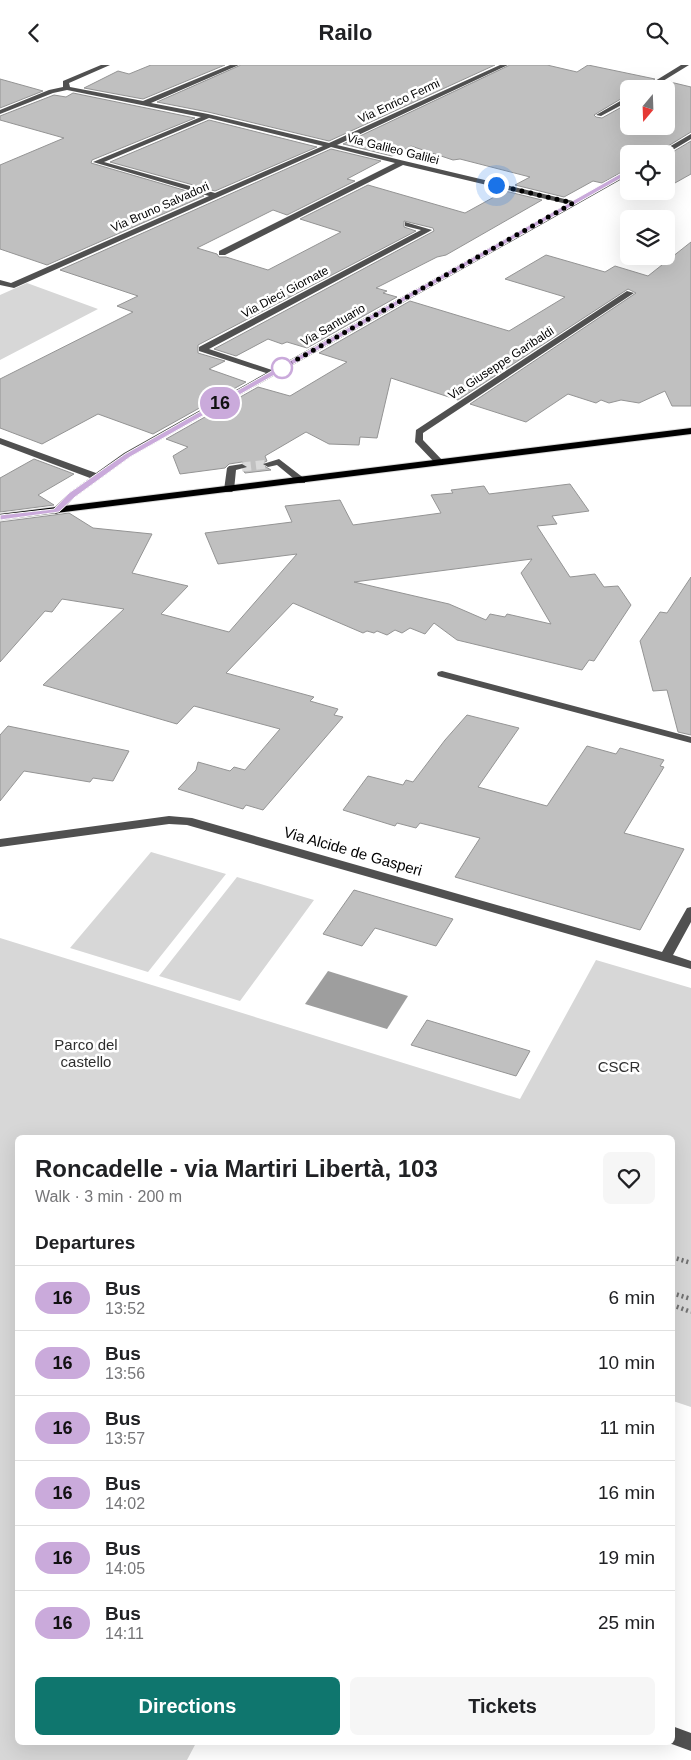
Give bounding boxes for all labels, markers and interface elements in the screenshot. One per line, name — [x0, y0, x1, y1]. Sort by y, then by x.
icon: back — [20, 19, 48, 47]
icon: search — [643, 19, 671, 47]
text: Railo — [319, 20, 372, 45]
street label: Via Enrico Fermi — [356, 76, 442, 126]
north arrow — [620, 80, 675, 135]
map controls — [620, 80, 675, 265]
street label: Via Galileo Galilei — [345, 131, 441, 167]
button: locate — [620, 145, 675, 200]
your location — [484, 173, 509, 198]
street label: Via Bruno Salvadori — [109, 179, 211, 235]
button: layers — [620, 210, 675, 265]
street label: Via Dieci Giornate — [239, 263, 331, 321]
street label: Via Santuario — [298, 301, 368, 349]
street label: Via Giuseppe Garibaldi — [446, 324, 556, 402]
unlabelled marker — [271, 357, 293, 379]
line badge: 16 — [198, 387, 242, 419]
text: 16 — [210, 393, 230, 413]
street label: Via Alcide de Gasperi — [282, 823, 424, 879]
park label: Parco del castello — [54, 1036, 118, 1070]
park label: CSCR — [598, 1058, 640, 1075]
button: heart — [603, 1152, 655, 1204]
text: Roncadelle - via Martiri Libertà, 103 — [35, 1155, 438, 1182]
text: Walk · 3 min · 200 m — [35, 1188, 182, 1205]
text: Departures — [35, 1232, 135, 1253]
text: Bus — [105, 1278, 141, 1299]
text: 6 min — [609, 1287, 655, 1308]
text: 16 — [52, 1288, 73, 1308]
text: 13:52 — [105, 1300, 145, 1317]
text: Bus — [105, 1343, 141, 1364]
text: 10 min — [598, 1352, 655, 1373]
text: 16 — [52, 1353, 73, 1373]
text: 13:56 — [105, 1365, 145, 1382]
text: Bus — [105, 1408, 141, 1429]
text: 11 min — [599, 1417, 655, 1438]
text: 16 — [52, 1418, 73, 1438]
text: 13:57 — [105, 1430, 145, 1447]
text: Bus — [105, 1473, 141, 1494]
text: 16 min — [598, 1482, 655, 1503]
text: 16 — [52, 1483, 73, 1503]
text: 14:02 — [105, 1495, 145, 1512]
text: Bus — [105, 1538, 141, 1559]
text: 19 min — [598, 1547, 655, 1568]
text: 16 — [52, 1548, 73, 1568]
text: 14:05 — [105, 1560, 145, 1577]
text: Bus — [105, 1603, 141, 1624]
text: 25 min — [598, 1612, 655, 1633]
text: 16 — [52, 1613, 73, 1633]
text: 14:11 — [105, 1625, 144, 1642]
button: Directions — [35, 1677, 340, 1735]
button: Tickets — [350, 1677, 655, 1735]

